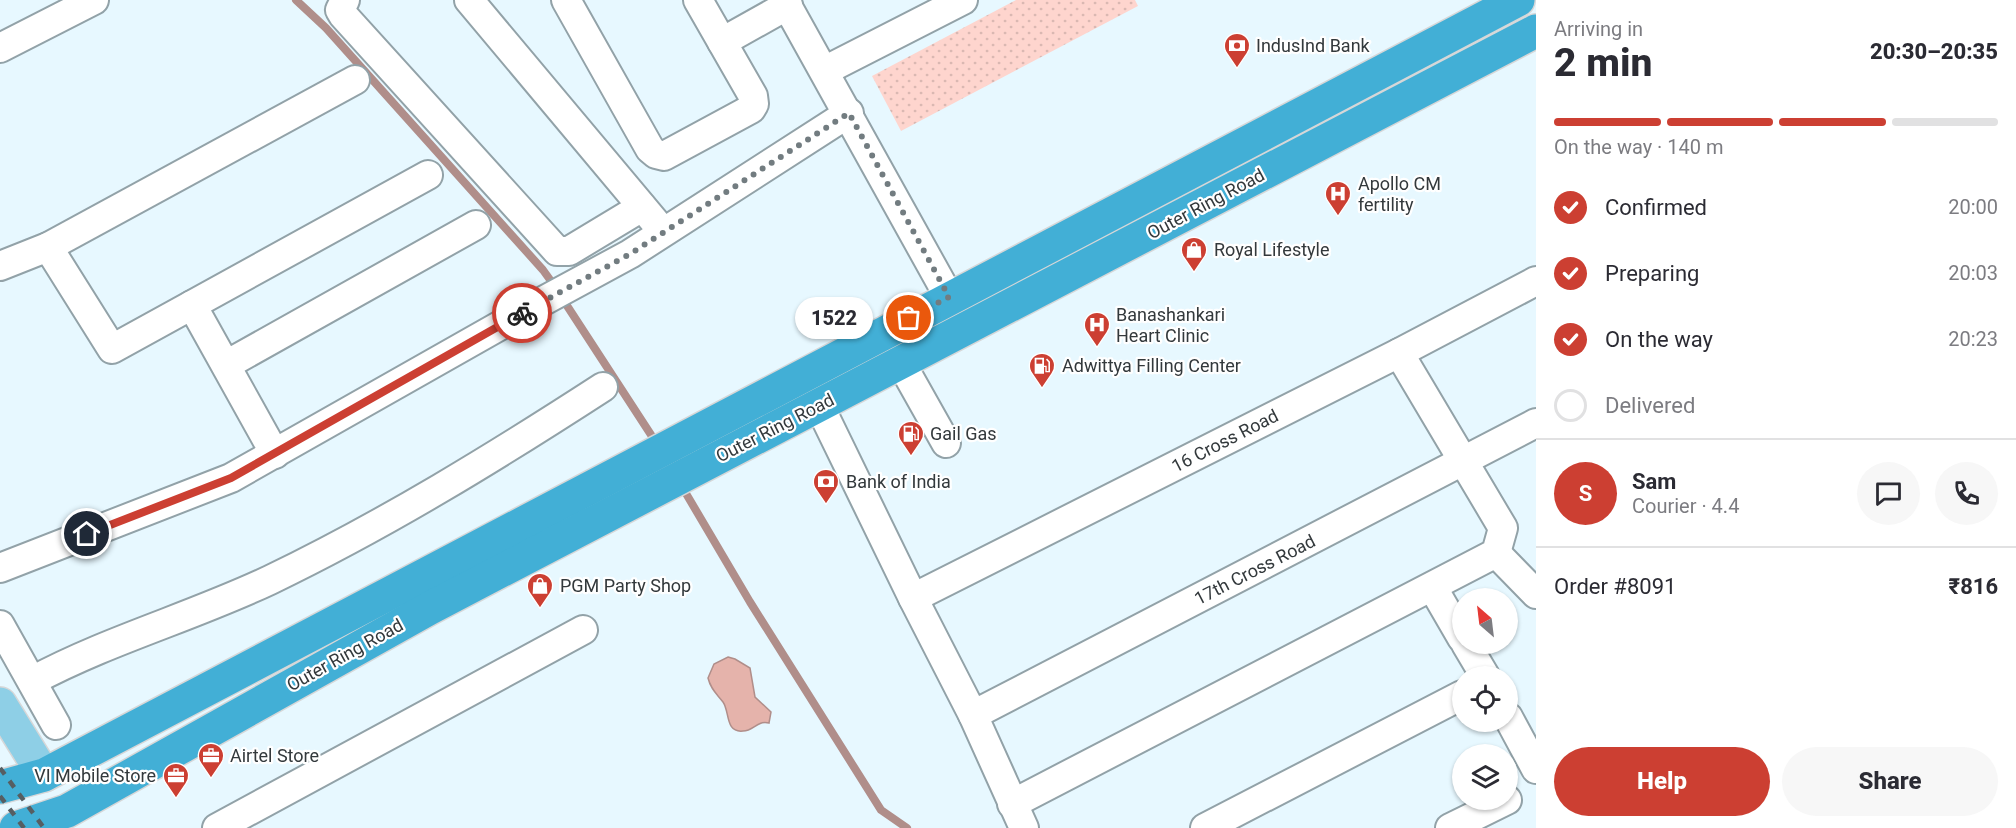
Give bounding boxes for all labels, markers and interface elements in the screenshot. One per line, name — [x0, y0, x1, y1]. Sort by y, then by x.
text: Arriving in — [1554, 17, 1643, 41]
bank icon: IndusInd Bank — [1222, 31, 1252, 69]
place label: IndusInd Bank — [1256, 35, 1371, 56]
text: 20:30–20:35 — [1870, 39, 1998, 64]
text: 2 min — [1554, 40, 1652, 86]
text: On the way · 140 m — [1554, 135, 1723, 159]
street label: Outer Ring Road — [1144, 164, 1268, 243]
place label: Apollo CM fertility — [1358, 173, 1441, 215]
hospital icon: Apollo CM fertility — [1323, 179, 1353, 217]
icon: check — [1554, 191, 1587, 224]
text: Confirmed — [1605, 195, 1707, 220]
text: 20:00 — [1948, 195, 1998, 219]
shop icon: Royal Lifestyle — [1179, 235, 1209, 273]
place label: Royal Lifestyle — [1214, 239, 1330, 260]
icon: check — [1554, 257, 1587, 290]
text: Preparing — [1605, 261, 1699, 286]
text: 20:03 — [1948, 261, 1998, 285]
courier — [492, 283, 552, 343]
pin — [883, 292, 934, 343]
icon: bike — [506, 297, 539, 330]
callout: 1522 — [795, 297, 873, 339]
icon: bag — [892, 301, 925, 334]
place label: Banashankari Heart Clinic — [1116, 304, 1225, 346]
text: 1522 — [811, 306, 857, 330]
hospital icon: Banashankari Heart Clinic — [1082, 310, 1112, 348]
icon: check — [1554, 323, 1587, 356]
text: On the way — [1605, 327, 1713, 352]
text: 20:23 — [1948, 327, 1998, 351]
fuel station icon: Adwittya Filling Center — [1027, 351, 1057, 389]
place label: Adwittya Filling Center — [1062, 355, 1241, 376]
street label: Outer Ring Road — [712, 389, 837, 466]
text: Delivered — [1605, 393, 1695, 418]
street label: 16 Cross Road — [1168, 405, 1282, 476]
fuel station icon: Gail Gas — [896, 419, 926, 457]
place label: Gail Gas — [930, 423, 997, 444]
button: chat — [1857, 462, 1920, 525]
button: phone — [1935, 462, 1998, 525]
bank icon: Bank of India — [811, 467, 841, 505]
text: Sam — [1632, 469, 1676, 494]
place label: Bank of India — [846, 471, 951, 492]
text: S — [1579, 481, 1592, 506]
text: Courier · 4.4 — [1632, 494, 1739, 518]
pin — [61, 508, 112, 559]
icon: home — [70, 517, 103, 550]
street label: 17th Cross Road — [1191, 530, 1319, 609]
shop icon: PGM Party Shop — [525, 571, 555, 609]
text: Order #8091 — [1554, 574, 1676, 599]
text: ₹816 — [1949, 574, 1998, 599]
place label: PGM Party Shop — [560, 575, 691, 596]
north arrow — [1452, 588, 1518, 654]
map controls — [1452, 588, 1518, 810]
street label: Outer Ring Road — [283, 614, 407, 695]
button: locate — [1452, 666, 1518, 732]
office icon: Airtel Store — [196, 741, 226, 779]
button: layers — [1452, 744, 1518, 810]
place label: Airtel Store — [230, 745, 319, 766]
button: Help — [1554, 747, 1770, 816]
button: Share — [1782, 747, 1998, 816]
office icon: VI Mobile Store — [161, 761, 191, 799]
place label: VI Mobile Store — [34, 765, 156, 786]

